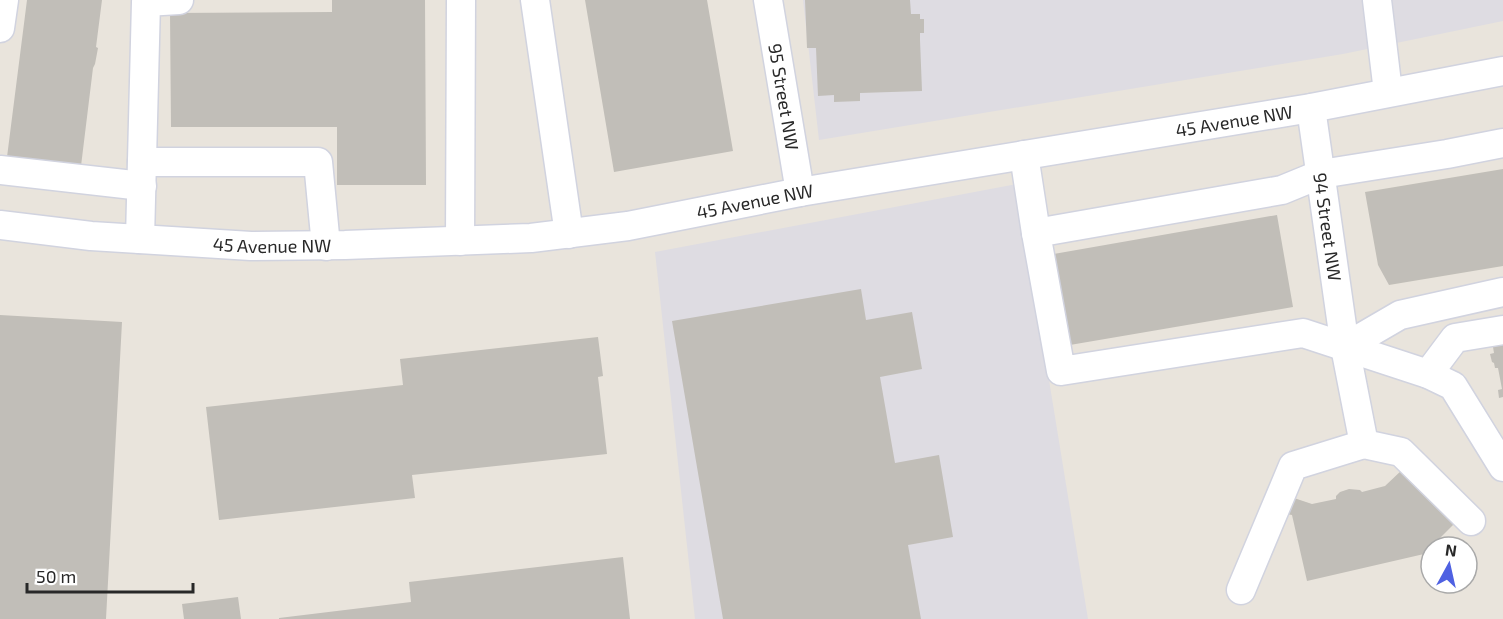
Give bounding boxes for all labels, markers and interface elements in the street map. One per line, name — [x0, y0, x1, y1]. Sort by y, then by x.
street label: 95 Street NW — [764, 42, 804, 152]
street label: 45 Avenue NW — [1174, 100, 1294, 141]
street label: 94 Street NW — [1309, 171, 1346, 282]
street label: 45 Avenue NW — [694, 179, 815, 223]
street label: 45 Avenue NW — [212, 233, 331, 257]
north arrow — [1419, 535, 1479, 595]
text: N — [1444, 539, 1458, 560]
scale bar — [27, 556, 194, 594]
text: 50 m — [36, 565, 76, 587]

